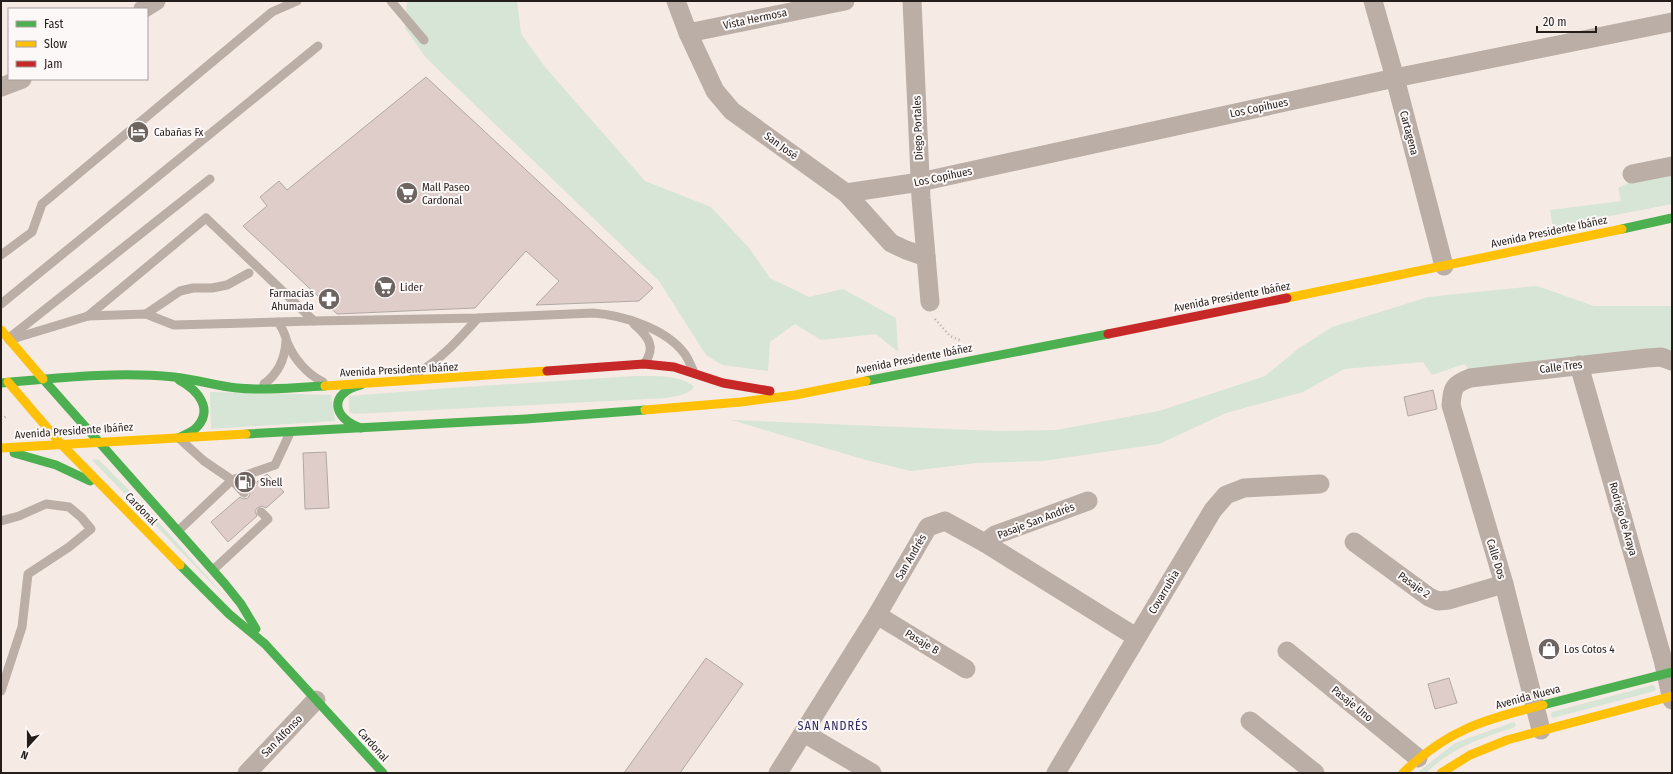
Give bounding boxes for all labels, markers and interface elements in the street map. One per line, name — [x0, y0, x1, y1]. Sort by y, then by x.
street label: Vista Hermosa — [722, 6, 788, 32]
legend — [8, 8, 148, 80]
scale bar — [1537, 8, 1596, 34]
text: 20 m — [1543, 15, 1567, 29]
text: Fast — [44, 17, 63, 31]
text: Slow — [44, 37, 67, 51]
text: Jam — [44, 57, 62, 71]
street label: Diego Portales — [910, 95, 926, 161]
street label: Los Copihues — [1229, 95, 1290, 121]
street label: Cartagena — [1397, 110, 1421, 156]
hotel icon: Cabañas Fx — [125, 119, 151, 145]
place label: Cabañas Fx — [154, 126, 204, 139]
street label: San José — [762, 130, 800, 162]
street label: Los Copihues — [913, 164, 974, 190]
supermarket icon: Mall Paseo Cardonal — [394, 180, 420, 206]
place label: Mall Paseo Cardonal — [422, 181, 470, 207]
street label: Avenida Presidente Ibáñez — [1490, 213, 1609, 251]
supermarket icon: Lider — [372, 274, 398, 300]
street label: Avenida Presidente Ibáñez — [1173, 279, 1292, 315]
place label: Lider — [400, 281, 423, 294]
pharmacy icon: Farmacias Ahumada — [316, 286, 342, 312]
place label: Farmacias Ahumada — [269, 287, 314, 313]
street label: Avenida Presidente Ibáñez — [855, 341, 974, 377]
street label: Calle Tres — [1539, 358, 1583, 376]
street label: Avenida Presidente Ibáñez — [339, 360, 459, 380]
street label: Avenida Presidente Ibáñez — [14, 420, 134, 442]
fuel station icon: Shell — [232, 469, 258, 495]
place label: Shell — [260, 476, 283, 489]
street label: Rodrigo de Araya — [1606, 481, 1640, 557]
street label: Cardonal — [122, 490, 160, 528]
street label: Pasaje San Andrés — [996, 500, 1077, 542]
street label: San Andrés — [893, 532, 929, 582]
street label: Calle Dos — [1484, 537, 1508, 581]
street label: Covarrubia — [1146, 568, 1182, 616]
street label: Pasaje 2 — [1396, 569, 1433, 601]
street label: Pasaje B — [903, 627, 941, 657]
shop icon: Los Cotos 4 — [1536, 636, 1562, 662]
place label: Los Cotos 4 — [1564, 643, 1615, 656]
street label: Avenida Nueva — [1494, 682, 1562, 712]
street label: Pasaje Uno — [1329, 683, 1375, 725]
street label: San Alfonso — [259, 712, 305, 760]
district label: SAN ANDRÉS — [798, 718, 868, 733]
north arrow — [8, 726, 48, 766]
street label: Cardonal — [355, 726, 391, 764]
text: N — [19, 748, 30, 762]

